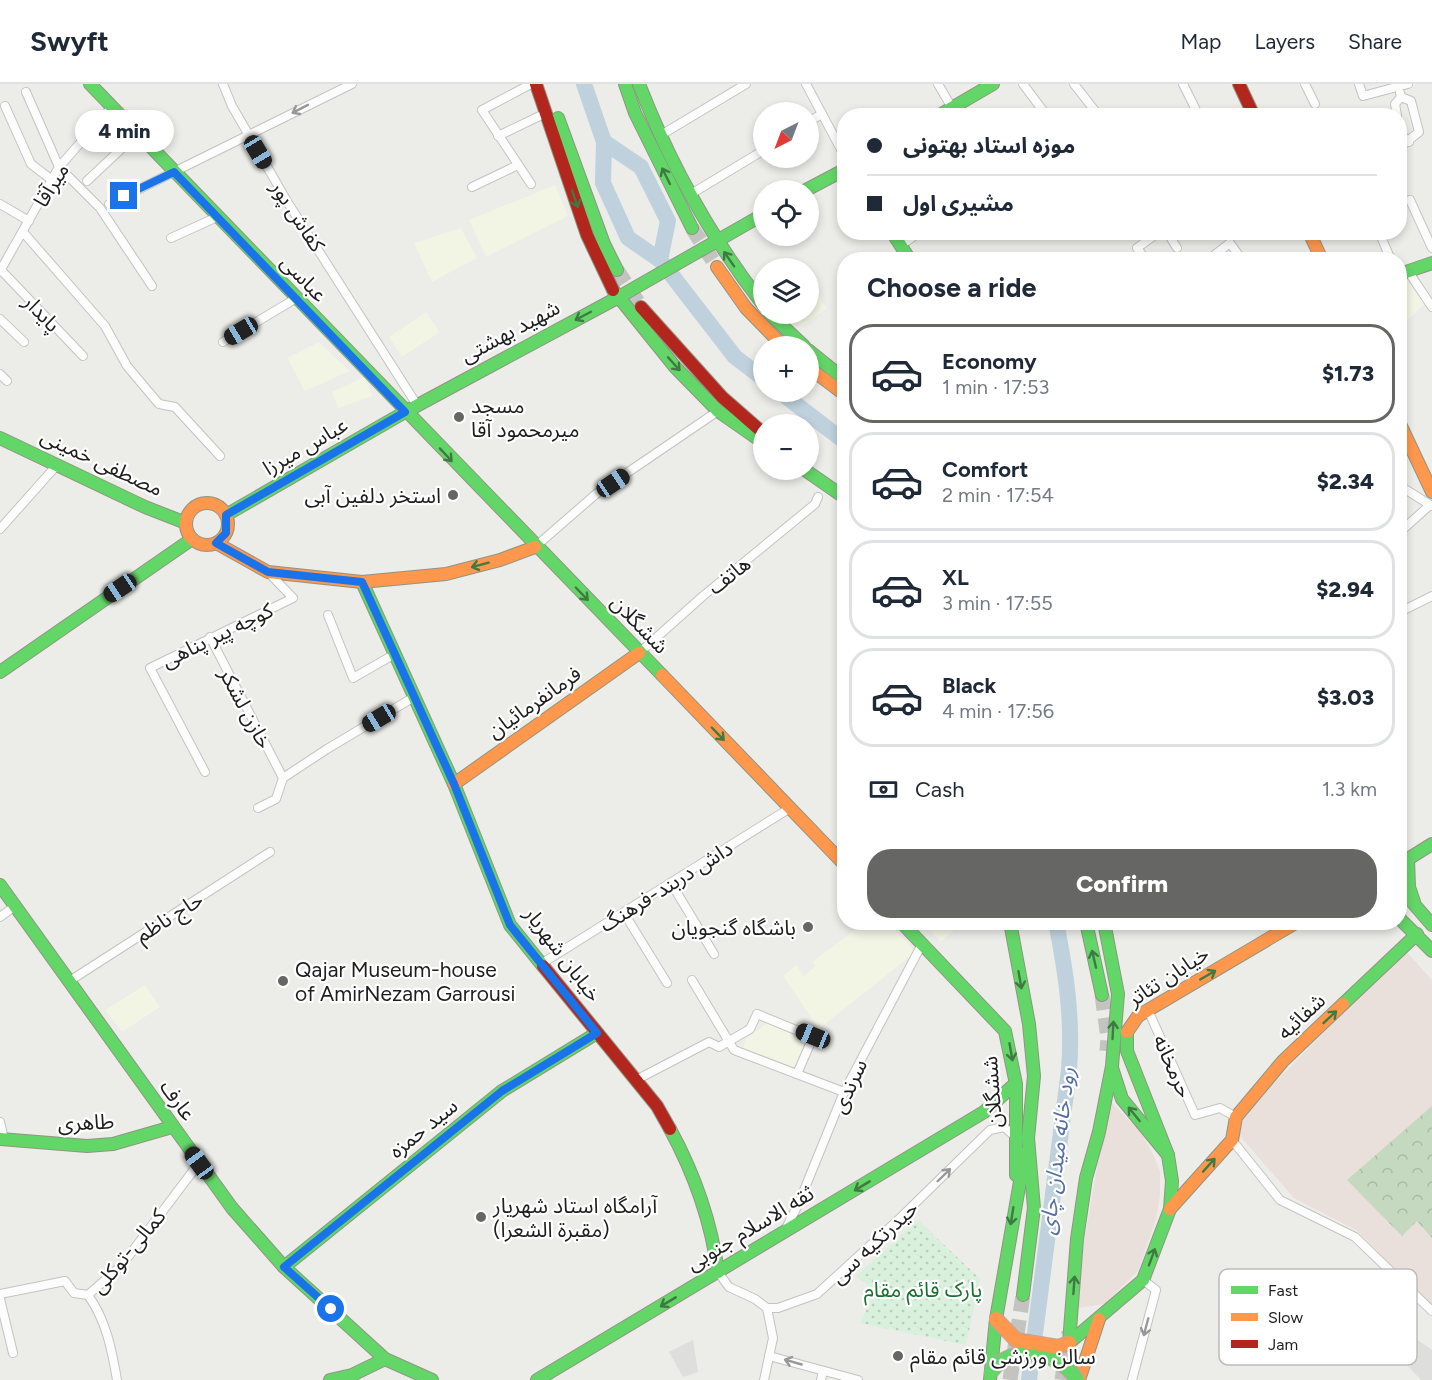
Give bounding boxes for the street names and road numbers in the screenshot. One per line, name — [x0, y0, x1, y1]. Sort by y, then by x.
street label: میرآقا — [28, 158, 74, 212]
street label: کفاش پور — [264, 175, 330, 257]
street label: عباسى — [276, 249, 332, 307]
street label: پایدار — [17, 288, 66, 338]
street label: شهید بهشتى — [456, 294, 564, 368]
street label: عباس میرزا — [258, 412, 352, 480]
street label: مصطفی خمینی — [37, 423, 167, 501]
street label: هاتف — [703, 551, 755, 599]
street label: ششگلان — [606, 589, 674, 659]
street label: کوچه پیر پناهی — [157, 597, 278, 674]
street label: فرمانفرمائیان — [482, 661, 586, 743]
street label: خازن لشکر — [214, 662, 278, 753]
street label: داش دربند-فرهنگ — [595, 835, 737, 937]
street label: حاج ناظم — [131, 887, 209, 950]
street label: خیابان شهریار — [519, 901, 607, 1006]
street label: خیابان تئاتر — [1122, 941, 1213, 1012]
street label: شفائیه — [1272, 988, 1330, 1044]
street label: حرمخانه — [1148, 1031, 1198, 1101]
street label: سرندی — [826, 1055, 872, 1117]
street label: ششگلان — [977, 1055, 1007, 1129]
street label: عارف — [155, 1075, 201, 1125]
street label: سید حمزه — [384, 1093, 462, 1163]
street label: طاهری — [57, 1109, 115, 1135]
street label: ثقه الاسلام جنوبی — [682, 1180, 820, 1279]
street label: حیدرتکیه سی — [825, 1195, 923, 1289]
street label: کمالی-توکلی — [85, 1203, 171, 1299]

